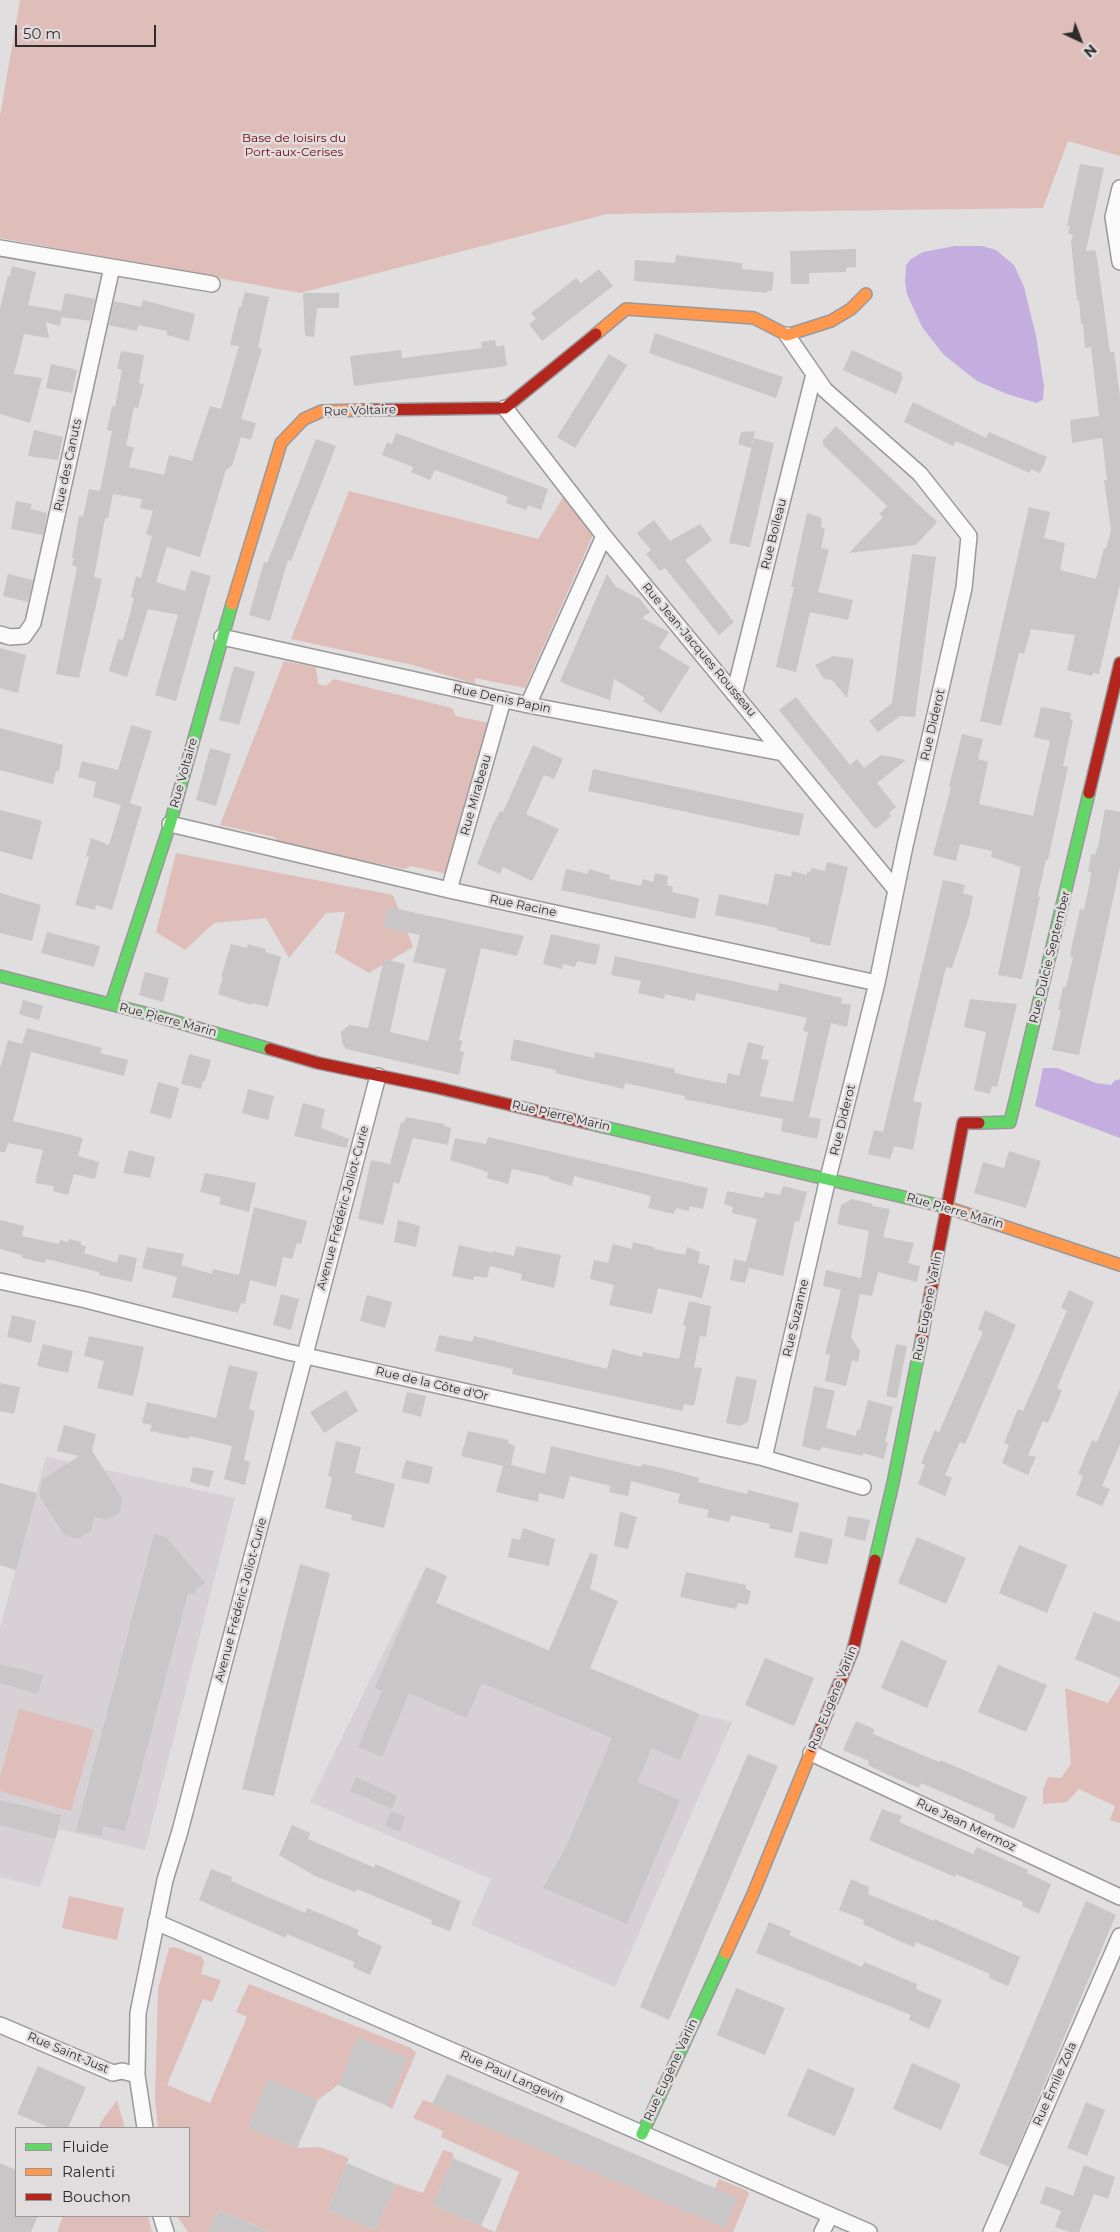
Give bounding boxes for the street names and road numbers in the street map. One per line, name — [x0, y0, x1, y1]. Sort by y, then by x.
street label: Rue Voltaire — [324, 403, 396, 419]
street label: Rue des Canuts — [51, 418, 85, 512]
street label: Rue Boileau — [758, 497, 790, 571]
street label: Rue Jean-Jacques Rousseau — [639, 580, 759, 720]
street label: Rue Denis Papin — [452, 682, 552, 716]
street label: Rue Diderot — [918, 688, 948, 762]
street label: Rue Voltaire — [167, 736, 201, 810]
street label: Rue Mirabeau — [458, 753, 494, 837]
street label: Rue Dulcie September — [1027, 889, 1073, 1025]
street label: Rue Racine — [488, 892, 558, 920]
street label: Rue Pierre Marin — [118, 1000, 218, 1040]
street label: Rue Diderot — [827, 1083, 859, 1157]
street label: Rue Pierre Marin — [510, 1098, 612, 1134]
street label: Avenue Frédéric Joliot-Curie — [314, 1124, 372, 1292]
street label: Rue Pierre Marin — [905, 1190, 1005, 1232]
street label: Rue Eugène Varlin — [910, 1250, 946, 1362]
street label: Rue Suzanne — [780, 1278, 812, 1358]
street label: Rue de la Côte d'Or — [374, 1364, 490, 1404]
street label: Avenue Frédéric Joliot-Curie — [212, 1516, 270, 1684]
street label: Rue Eugène Varlin — [805, 1644, 861, 1752]
street label: Rue Jean Mermoz — [914, 1796, 1018, 1854]
street label: Rue Eugène Varlin — [641, 2017, 701, 2123]
street label: Rue Saint-Just — [25, 2029, 111, 2077]
street label: Rue Émile Zola — [1030, 2040, 1080, 2128]
street label: Rue Paul Langevin — [458, 2048, 566, 2106]

